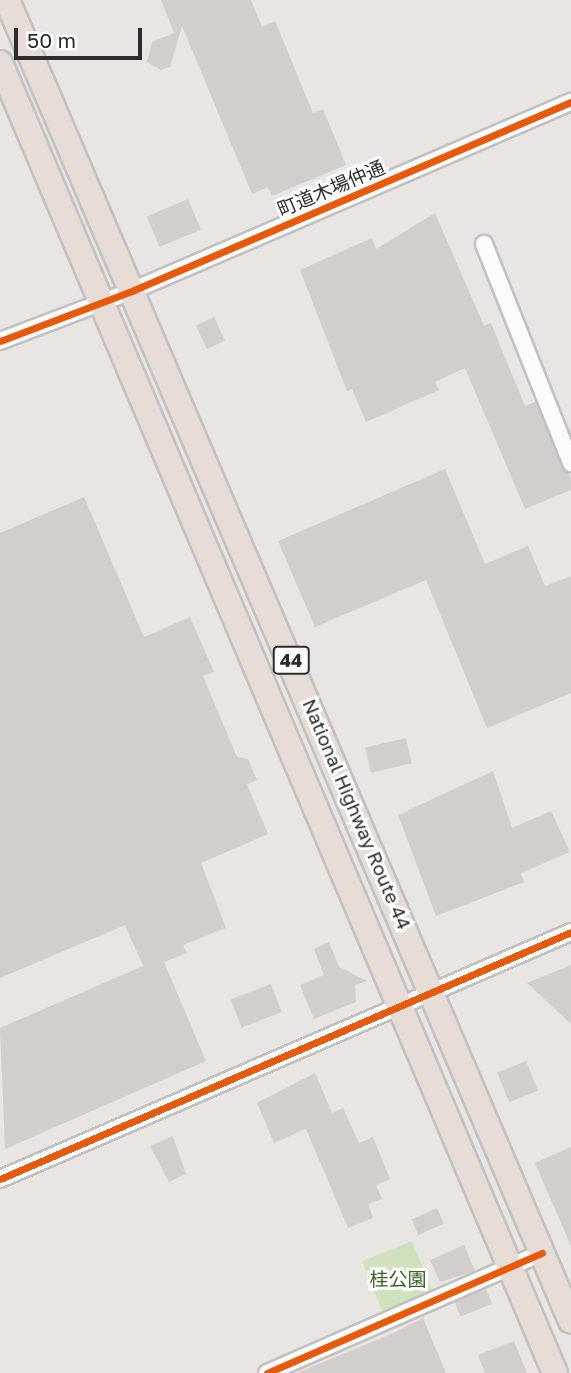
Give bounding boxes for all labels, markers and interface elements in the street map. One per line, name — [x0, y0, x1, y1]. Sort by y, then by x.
scale bar — [18, 14, 145, 58]
text: 50 m — [27, 27, 76, 53]
street label: 町道木場仲通 — [274, 155, 388, 221]
road number: 44 — [272, 646, 310, 674]
street label: National Highway Route 44 — [298, 695, 416, 933]
park label: 桂公園 — [370, 1268, 426, 1290]

